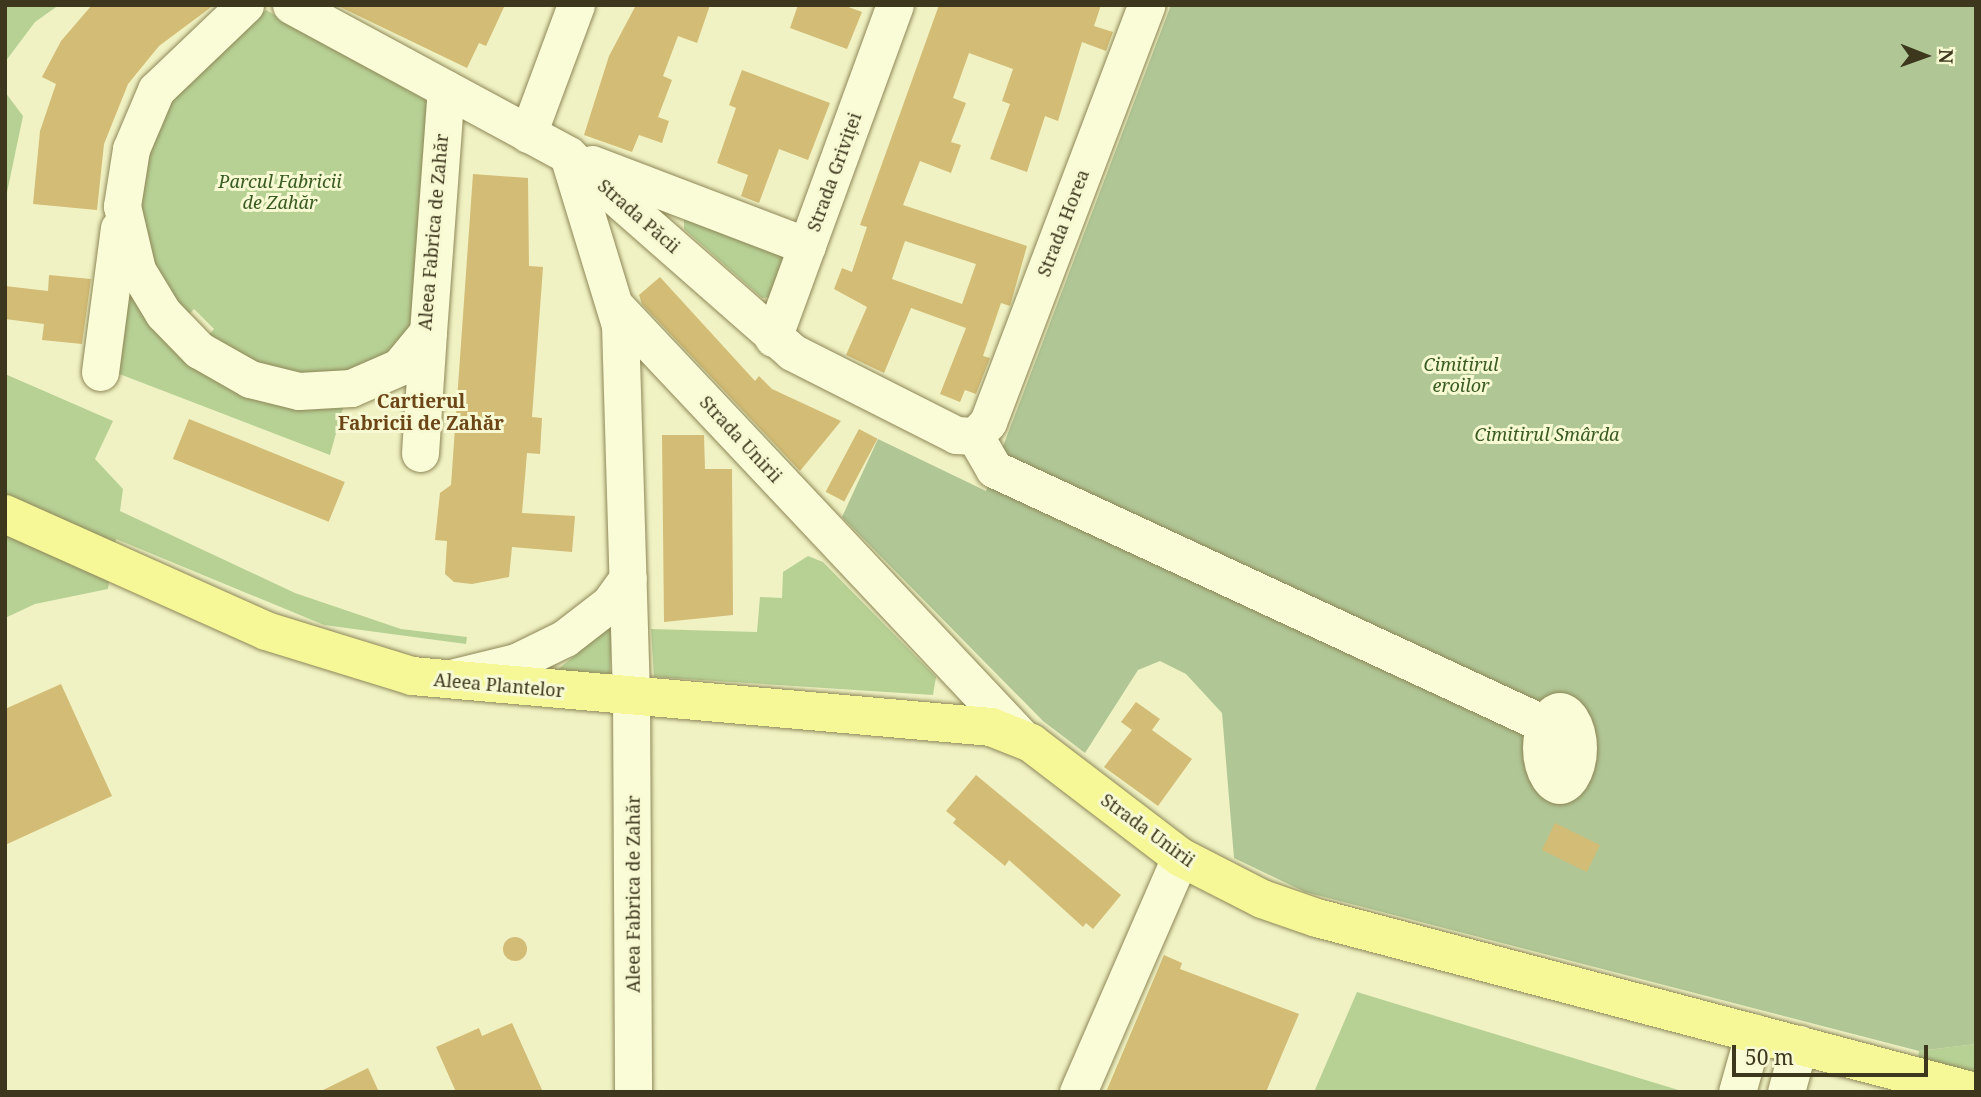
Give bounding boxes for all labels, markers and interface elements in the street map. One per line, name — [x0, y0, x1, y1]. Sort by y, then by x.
north arrow — [1890, 21, 1960, 91]
text: N — [1933, 49, 1959, 64]
street label: Strada Griviței — [802, 109, 866, 235]
street label: Aleea Fabrica de Zahăr — [414, 133, 452, 331]
street label: Strada Horea — [1033, 166, 1093, 280]
park label: Parcul Fabricii de Zahăr — [218, 171, 342, 214]
street label: Strada Păcii — [594, 175, 684, 257]
park label: Cimitirul eroilor — [1423, 354, 1499, 396]
district label: Cartierul Fabricii de Zahăr — [338, 391, 504, 435]
street label: Strada Unirii — [695, 391, 787, 487]
park label: Cimitirul Smârda — [1474, 423, 1620, 445]
street label: Aleea Plantelor — [433, 669, 565, 701]
street label: Strada Unirii — [1097, 789, 1199, 871]
street label: Aleea Fabrica de Zahăr — [622, 795, 644, 993]
scale bar — [1736, 1030, 1932, 1074]
text: 50 m — [1745, 1043, 1794, 1071]

